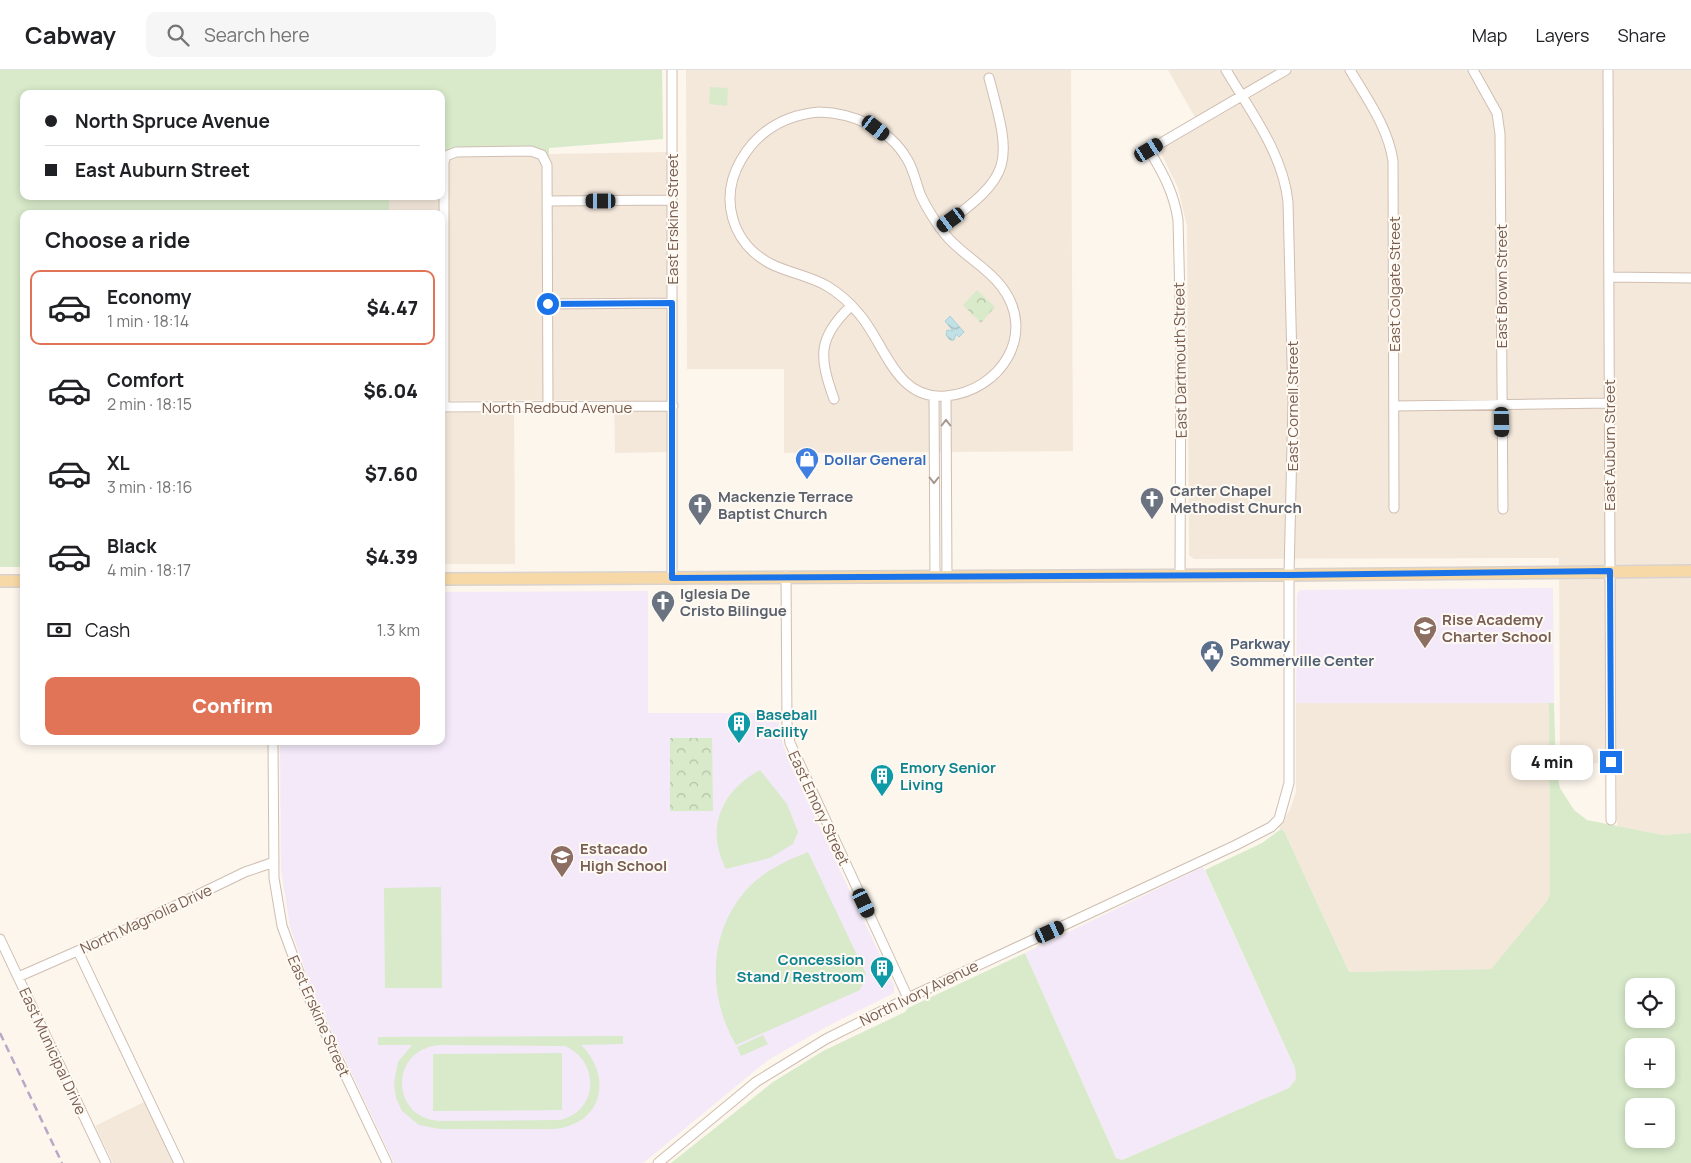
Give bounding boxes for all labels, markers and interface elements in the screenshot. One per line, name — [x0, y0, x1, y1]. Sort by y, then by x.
search box — [146, 12, 496, 57]
text: Cabway — [25, 18, 116, 51]
icon: search — [164, 21, 192, 49]
text: Search here — [204, 22, 310, 48]
text: Map — [1472, 23, 1507, 47]
text: Layers — [1535, 23, 1589, 47]
text: Share — [1617, 23, 1666, 47]
text: North Spruce Avenue — [75, 108, 270, 134]
car — [859, 113, 892, 143]
car — [1132, 136, 1165, 164]
street label: East Erskine Street — [662, 154, 683, 284]
text: East Auburn Street — [75, 157, 250, 183]
car — [586, 194, 616, 209]
car — [934, 205, 967, 235]
street label: East Colgate Street — [1384, 216, 1405, 352]
street label: East Brown Street — [1491, 224, 1512, 348]
text: Choose a ride — [45, 225, 190, 255]
street label: East Dartmouth Street — [1168, 282, 1192, 438]
text: Economy — [107, 284, 191, 310]
icon: car — [47, 285, 92, 330]
route start — [537, 293, 559, 315]
text: $4.47 — [366, 295, 418, 321]
text: 1 min · 18:14 — [107, 310, 189, 332]
street label: East Cornell Street — [1282, 341, 1303, 471]
text: Comfort — [107, 367, 184, 393]
icon: car — [47, 368, 92, 413]
text: $6.04 — [363, 378, 418, 404]
street label: East Auburn Street — [1599, 379, 1620, 511]
text: 2 min · 18:15 — [107, 393, 192, 415]
street label: North Redbud Avenue — [482, 397, 633, 418]
car — [1494, 407, 1509, 437]
one-way arrow — [941, 419, 951, 426]
shop icon: Dollar General — [794, 446, 820, 480]
place label: Dollar General — [824, 449, 927, 470]
text: XL — [107, 450, 130, 476]
icon: car — [47, 451, 92, 496]
text: $7.60 — [365, 461, 418, 487]
text: 3 min · 18:16 — [107, 476, 192, 498]
one-way arrow — [929, 476, 939, 484]
place label: Carter Chapel Methodist Church — [1170, 480, 1302, 518]
place label: Mackenzie Terrace Baptist Church — [718, 486, 853, 524]
church icon: Carter Chapel Methodist Church — [1139, 486, 1165, 520]
church icon: Mackenzie Terrace Baptist Church — [687, 492, 713, 526]
text: Black — [107, 533, 156, 559]
icon: car — [47, 534, 92, 579]
text: $4.39 — [365, 544, 418, 570]
text: 4 min · 18:17 — [107, 559, 191, 581]
place label: Iglesia De Cristo Bilingue — [680, 583, 787, 621]
church icon: Iglesia De Cristo Bilingue — [650, 589, 676, 623]
place label: Rise Academy Charter School — [1442, 609, 1552, 647]
school or university icon: Rise Academy Charter School — [1412, 615, 1438, 649]
icon: cash — [45, 616, 73, 644]
text: Cash — [85, 617, 130, 643]
text: 1.3 km — [377, 619, 420, 641]
place label: Parkway Sommerville Center — [1230, 633, 1374, 671]
public building icon: Parkway Sommerville Center — [1199, 639, 1225, 673]
button: Confirm — [45, 677, 420, 735]
place label: Baseball Facility — [756, 704, 818, 742]
building icon: Baseball Facility — [726, 710, 752, 744]
callout: 4 min — [1511, 744, 1594, 780]
street label: East Emory Street — [783, 747, 855, 869]
text: 4 min — [1531, 751, 1573, 773]
route end — [1600, 751, 1622, 773]
place label: Emory Senior Living — [900, 757, 996, 795]
building icon: Emory Senior Living — [869, 763, 895, 797]
place label: Estacado High School — [580, 838, 667, 876]
school or university icon: Estacado High School — [549, 844, 575, 878]
street label: North Magnolia Drive — [77, 879, 216, 959]
car — [850, 886, 877, 920]
car — [1033, 919, 1066, 945]
place label: Concession Stand / Restroom — [737, 949, 864, 987]
street label: East Erskine Street — [283, 952, 355, 1080]
street label: North Ivory Avenue — [856, 955, 982, 1031]
building icon: Concession Stand / Restroom — [869, 955, 895, 989]
map controls — [1625, 978, 1675, 1148]
button: locate — [1625, 978, 1675, 1028]
street label: East Municipal Drive — [14, 984, 92, 1118]
button: + — [1625, 1038, 1675, 1088]
button: − — [1625, 1098, 1675, 1148]

